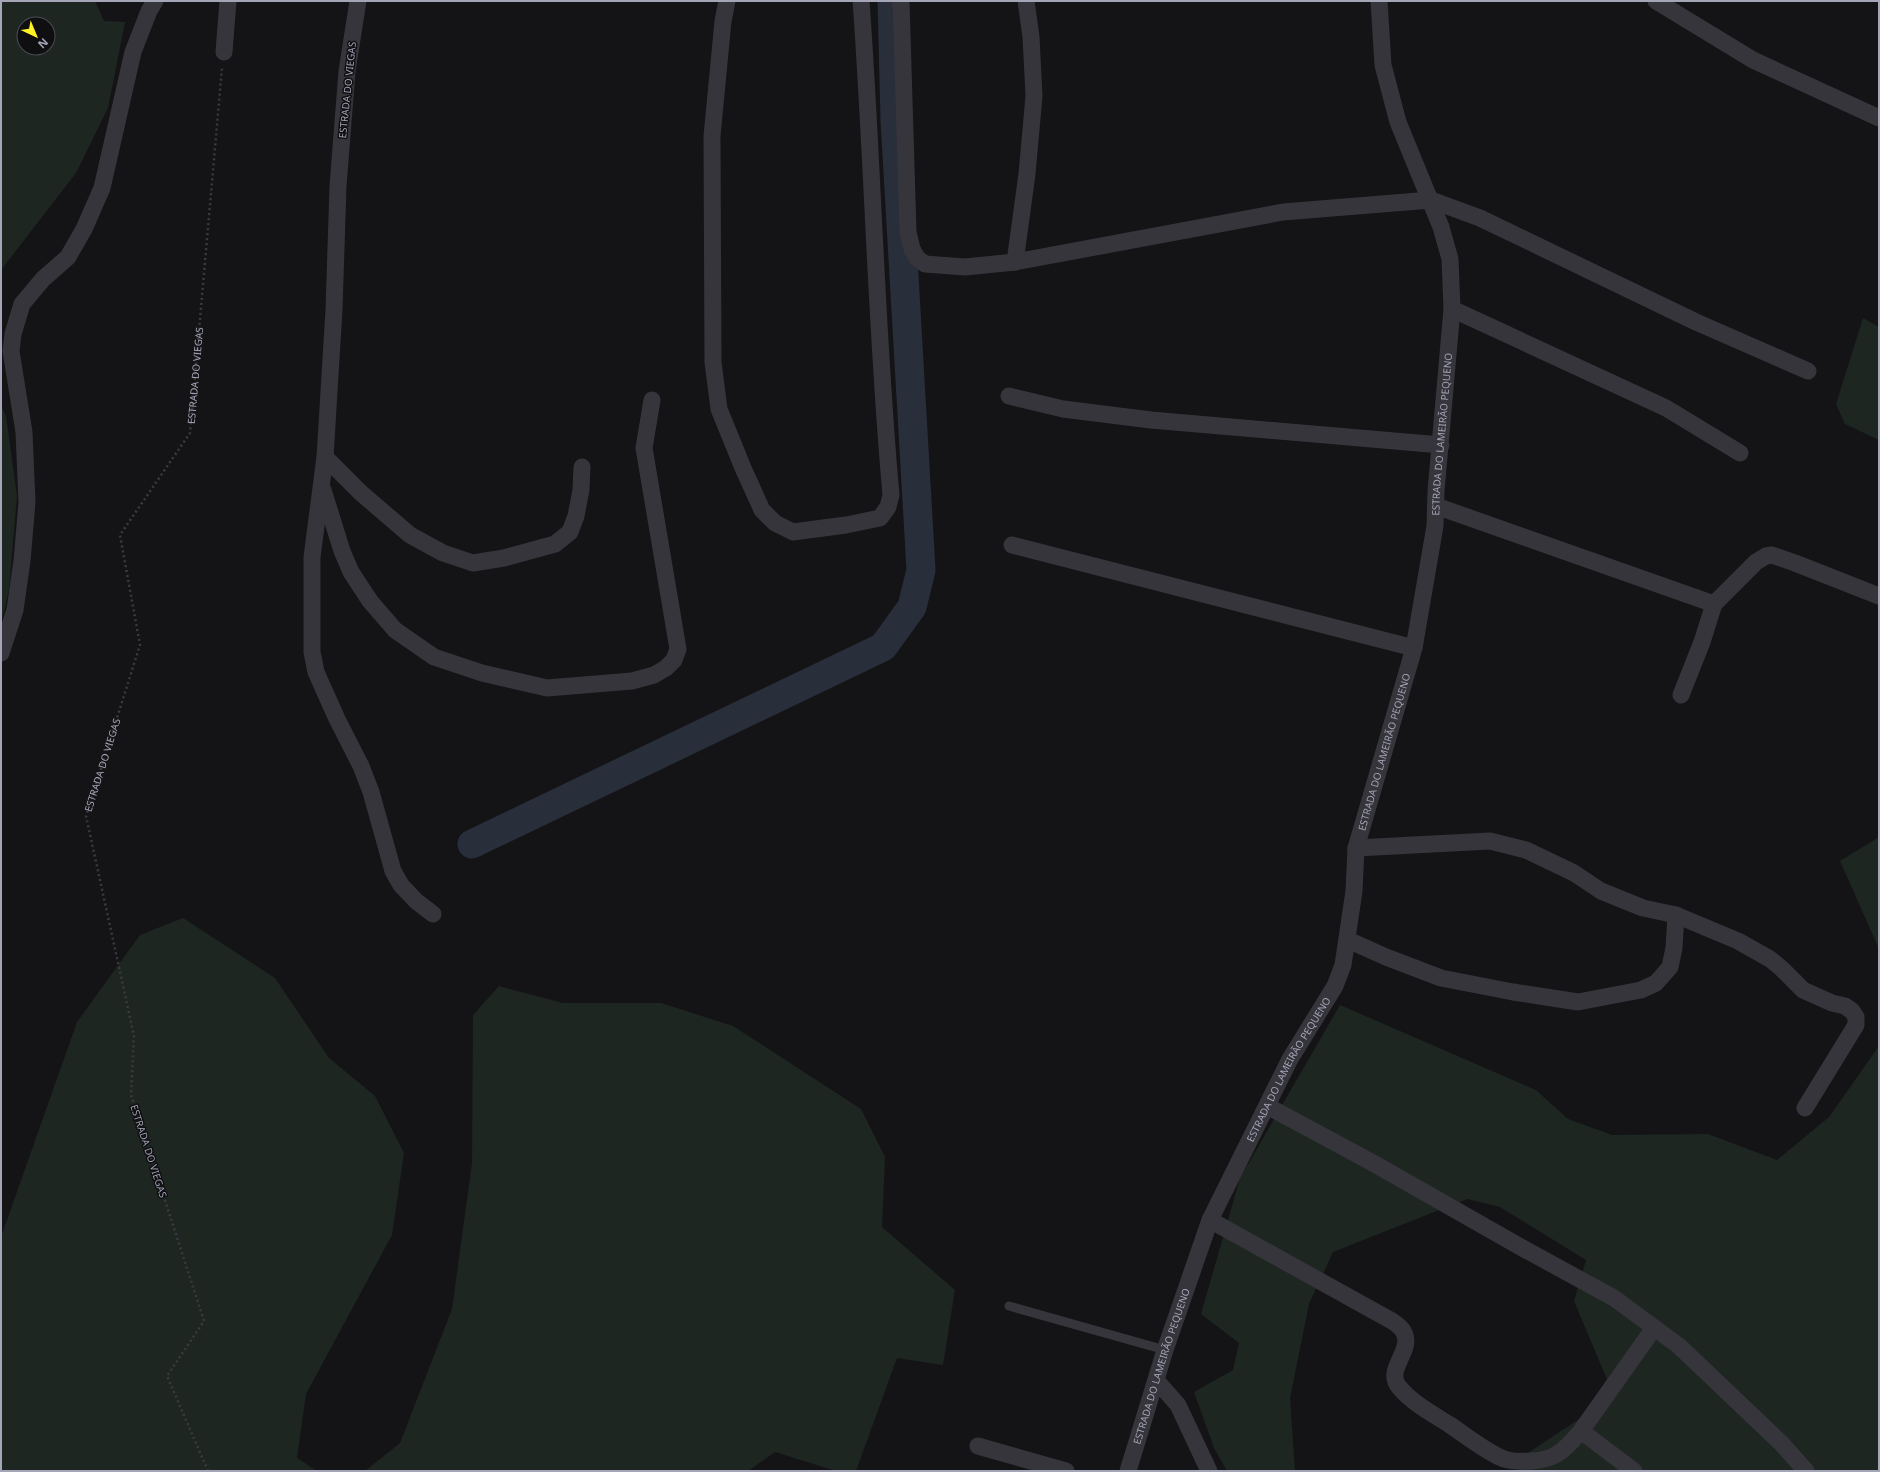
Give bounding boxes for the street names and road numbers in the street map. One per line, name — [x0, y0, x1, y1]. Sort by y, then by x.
street label: ESTRADA DO VIEGAS — [335, 40, 359, 139]
street label: ESTRADA DO VIEGAS — [184, 326, 206, 425]
street label: ESTRADA DO LAMEIRÃO PEQUENO — [1428, 352, 1455, 516]
street label: ESTRADA DO LAMEIRÃO PEQUENO — [1354, 671, 1413, 832]
street label: ESTRADA DO VIEGAS — [81, 716, 124, 813]
street label: ESTRADA DO LAMEIRÃO PEQUENO — [1243, 994, 1334, 1144]
street label: ESTRADA DO VIEGAS — [127, 1103, 171, 1200]
street label: ESTRADA DO LAMEIRÃO PEQUENO — [1130, 1286, 1193, 1446]

